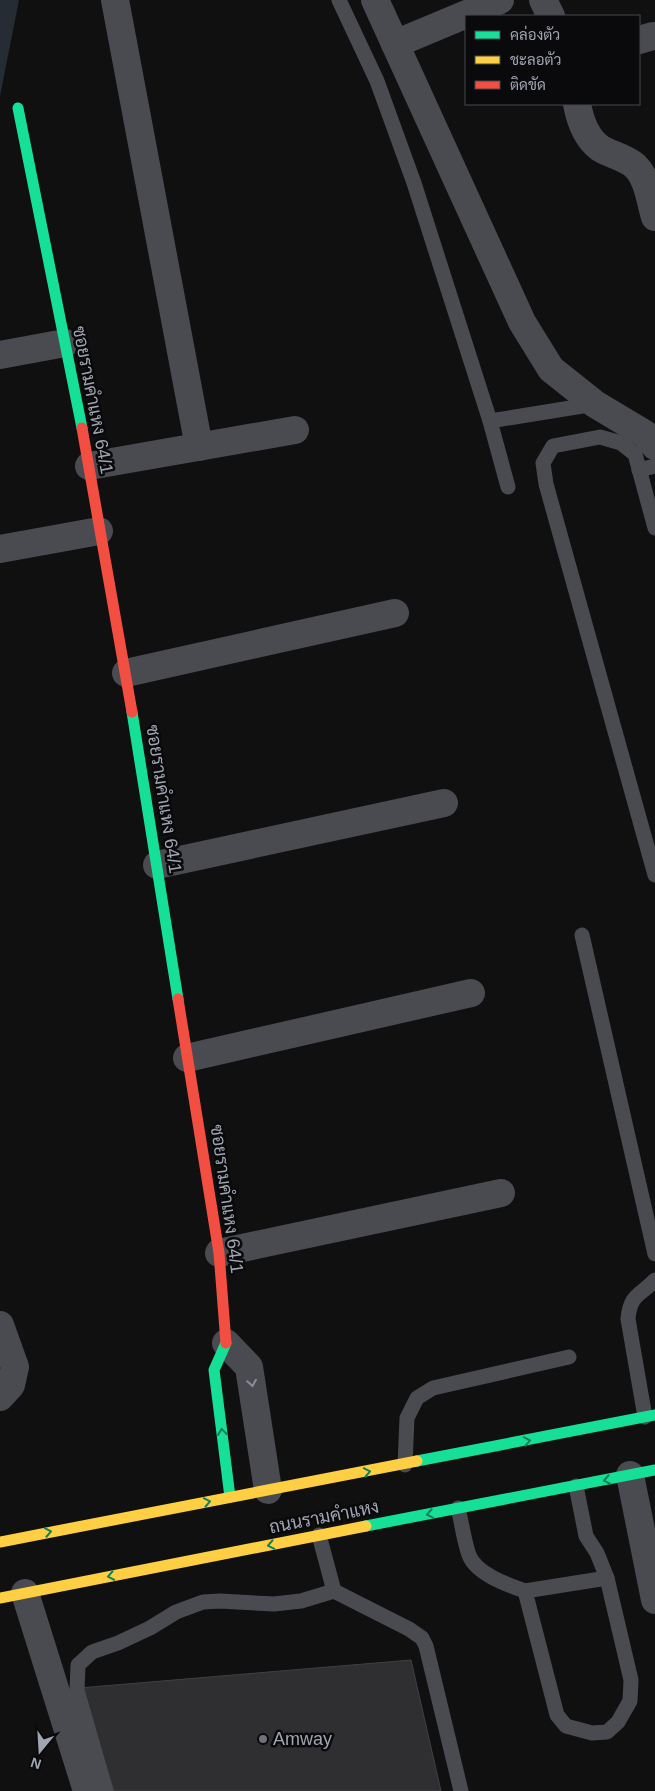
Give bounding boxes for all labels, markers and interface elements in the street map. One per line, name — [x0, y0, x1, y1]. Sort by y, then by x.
legend — [465, 15, 640, 105]
text: คล่องตัว — [510, 25, 560, 43]
text: ชะลอตัว — [510, 51, 561, 68]
text: ติดขัด — [510, 76, 546, 93]
street label: ซอยรามคำแหง 64/1 — [69, 324, 117, 476]
street label: ซอยรามคำแหง 64/1 — [142, 723, 186, 875]
street label: ซอยรามคำแหง 64/1 — [207, 1123, 247, 1275]
one-way arrow — [246, 1378, 256, 1387]
one-way arrow — [217, 1427, 227, 1436]
one-way arrow — [522, 1436, 531, 1446]
one-way arrow — [363, 1467, 371, 1477]
one-way arrow — [603, 1474, 612, 1484]
one-way arrow — [203, 1497, 212, 1507]
street label: ถนนรามคำแหง — [267, 1497, 381, 1537]
one-way arrow — [426, 1508, 435, 1519]
one-way arrow — [43, 1528, 52, 1538]
one-way arrow — [267, 1539, 275, 1550]
one-way arrow — [107, 1570, 116, 1581]
north arrow — [15, 1726, 65, 1776]
place label: Amway — [273, 1729, 332, 1749]
marker: Amway — [257, 1733, 269, 1745]
text: N — [29, 1754, 43, 1773]

